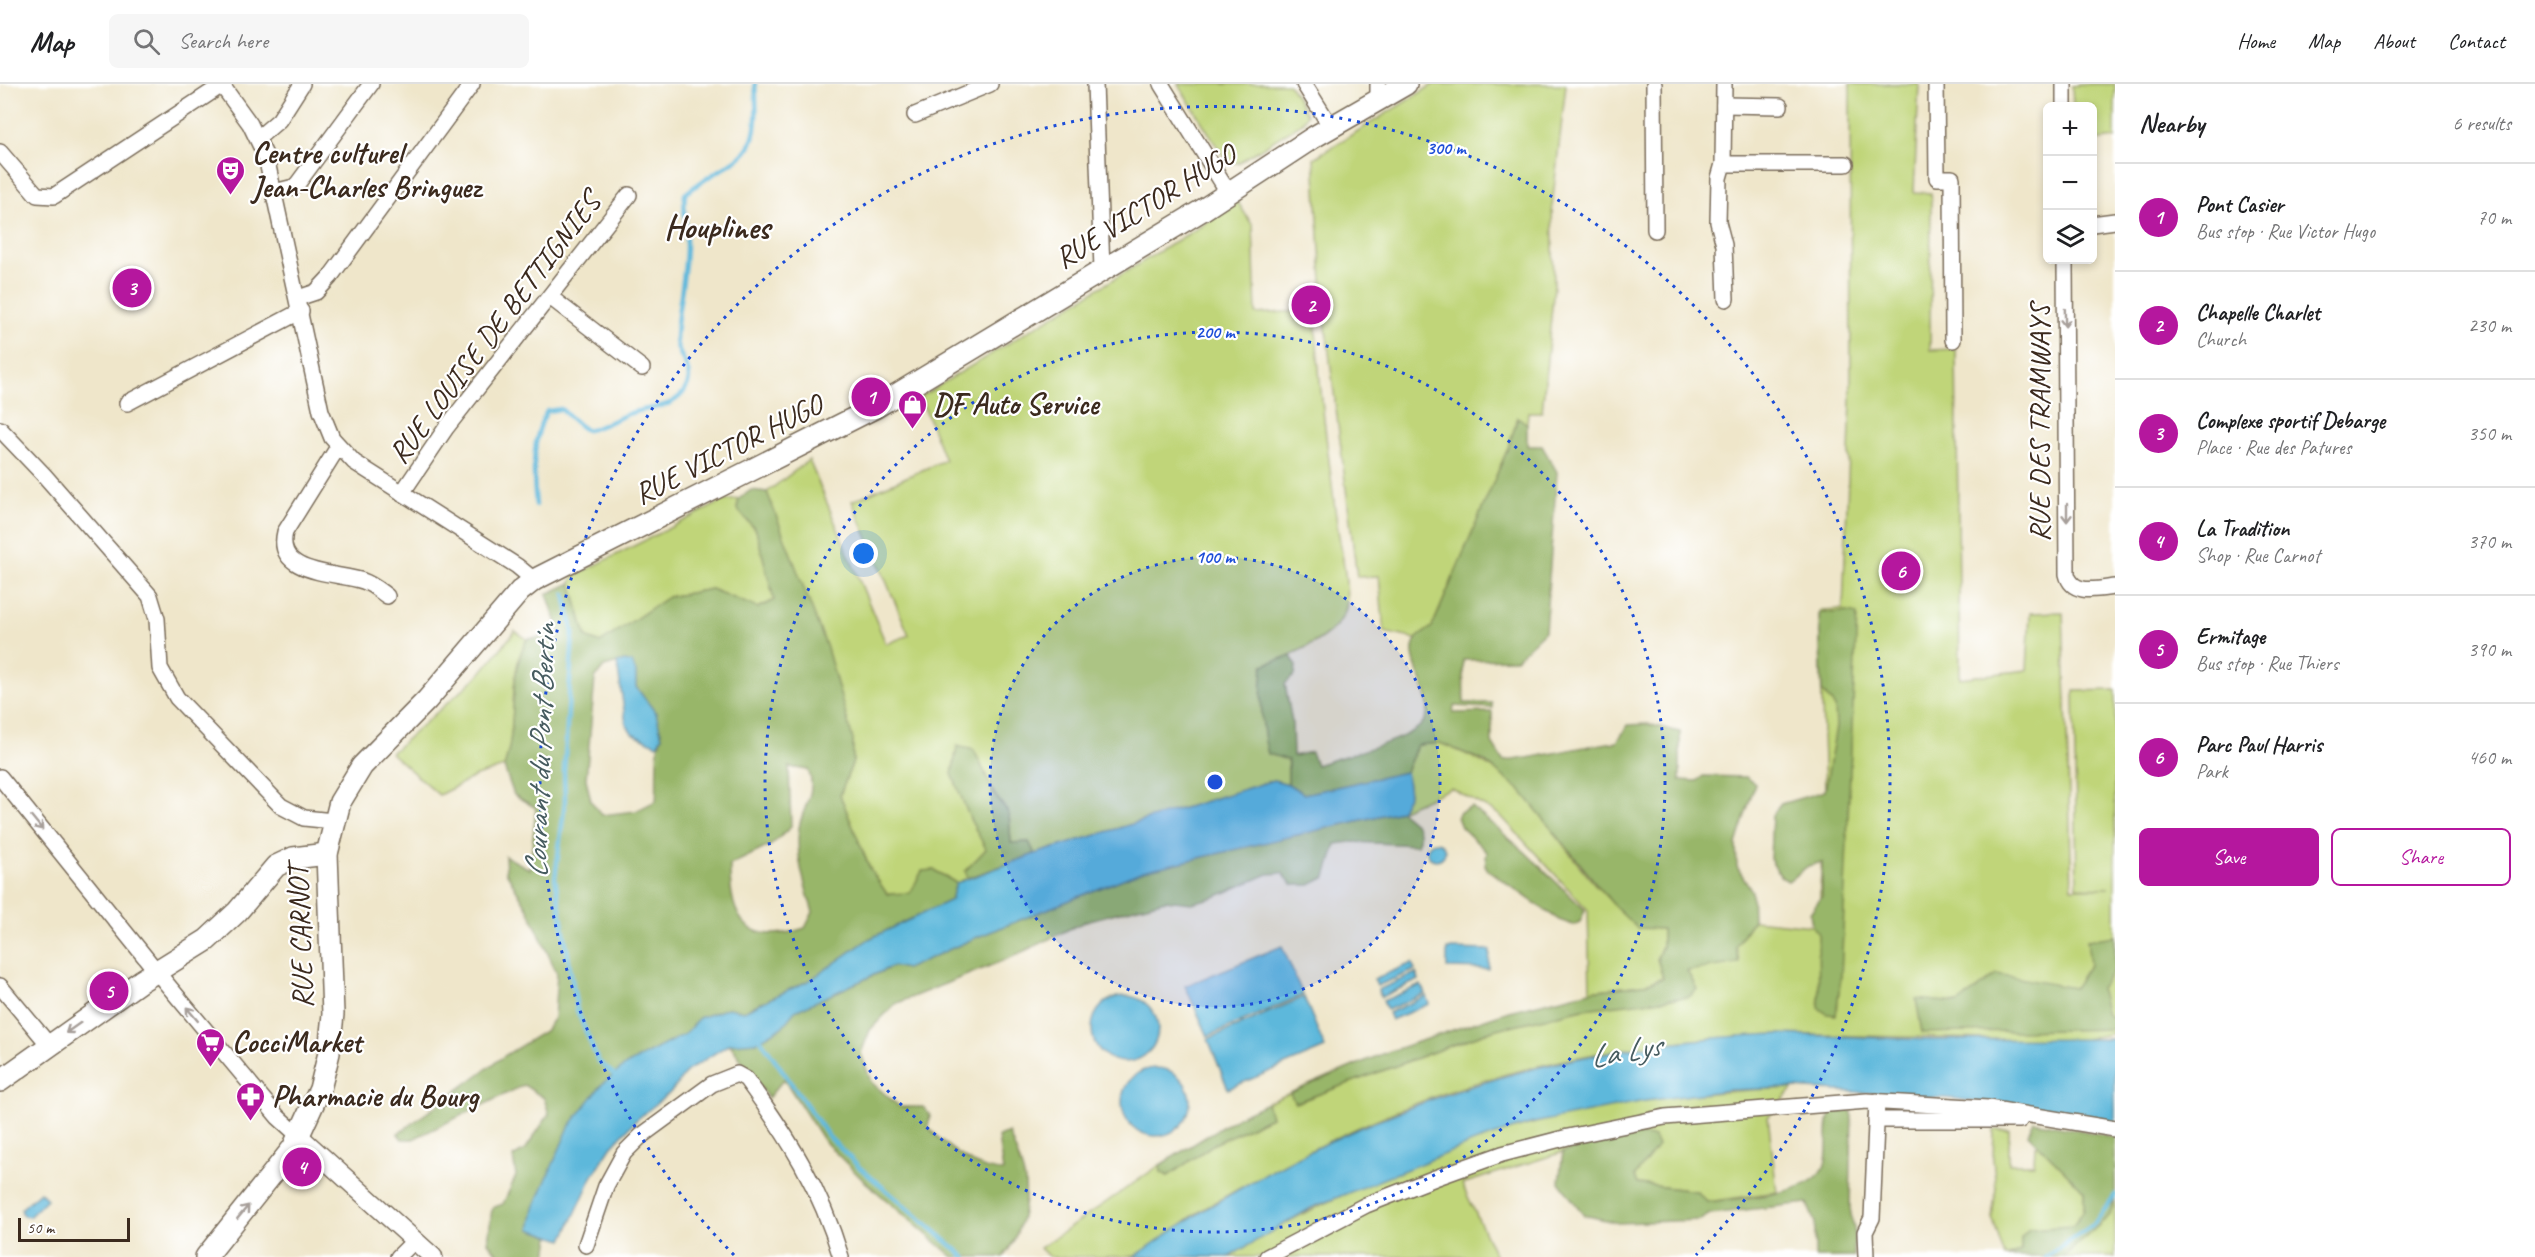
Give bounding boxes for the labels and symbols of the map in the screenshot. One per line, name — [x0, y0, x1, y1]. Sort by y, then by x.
place label: Centre culturel Jean-Charles Bringuez — [250, 134, 484, 206]
street label: RUE VICTOR HUGO — [1047, 134, 1245, 277]
text: 300 m — [1427, 137, 1467, 159]
theatre icon: Centre culturel Jean-Charles Bringuez — [215, 154, 247, 196]
street label: RUE LOUISE DE BETTIGNIES — [380, 181, 612, 471]
district label: Houplines — [664, 206, 773, 248]
pin: 3 — [112, 266, 152, 310]
pin: 2 — [1292, 282, 1330, 328]
street label: RUE DES TRAMWAYS — [2020, 300, 2058, 542]
one-way arrow — [2060, 307, 2071, 327]
text: 200 m — [1196, 321, 1236, 343]
pin: 1 — [852, 374, 890, 420]
street label: RUE VICTOR HUGO — [627, 384, 831, 513]
place label: DF Auto Service — [933, 385, 1100, 423]
shop icon: DF Auto Service — [896, 388, 928, 430]
one-way arrow — [2061, 502, 2073, 522]
your location — [849, 539, 878, 568]
text: 100 m — [1196, 546, 1236, 568]
pin: 6 — [1882, 548, 1920, 594]
water label: Courant du Pont Bertin — [515, 619, 565, 879]
centre of rings — [1205, 772, 1225, 792]
one-way arrow — [31, 814, 44, 830]
street label: RUE CARNOT — [278, 858, 321, 1009]
pin: 5 — [90, 968, 128, 1014]
one-way arrow — [185, 1007, 199, 1022]
one-way arrow — [66, 1022, 82, 1034]
place label: CocciMarket — [232, 1023, 365, 1061]
water label: La Lys — [1587, 1024, 1668, 1077]
supermarket icon: CocciMarket — [195, 1026, 227, 1068]
place label: Pharmacie du Bourg — [272, 1077, 480, 1115]
pharmacy icon: Pharmacie du Bourg — [235, 1080, 267, 1122]
pin: 4 — [282, 1144, 322, 1190]
one-way arrow — [237, 1204, 250, 1220]
scale bar — [18, 1215, 130, 1242]

